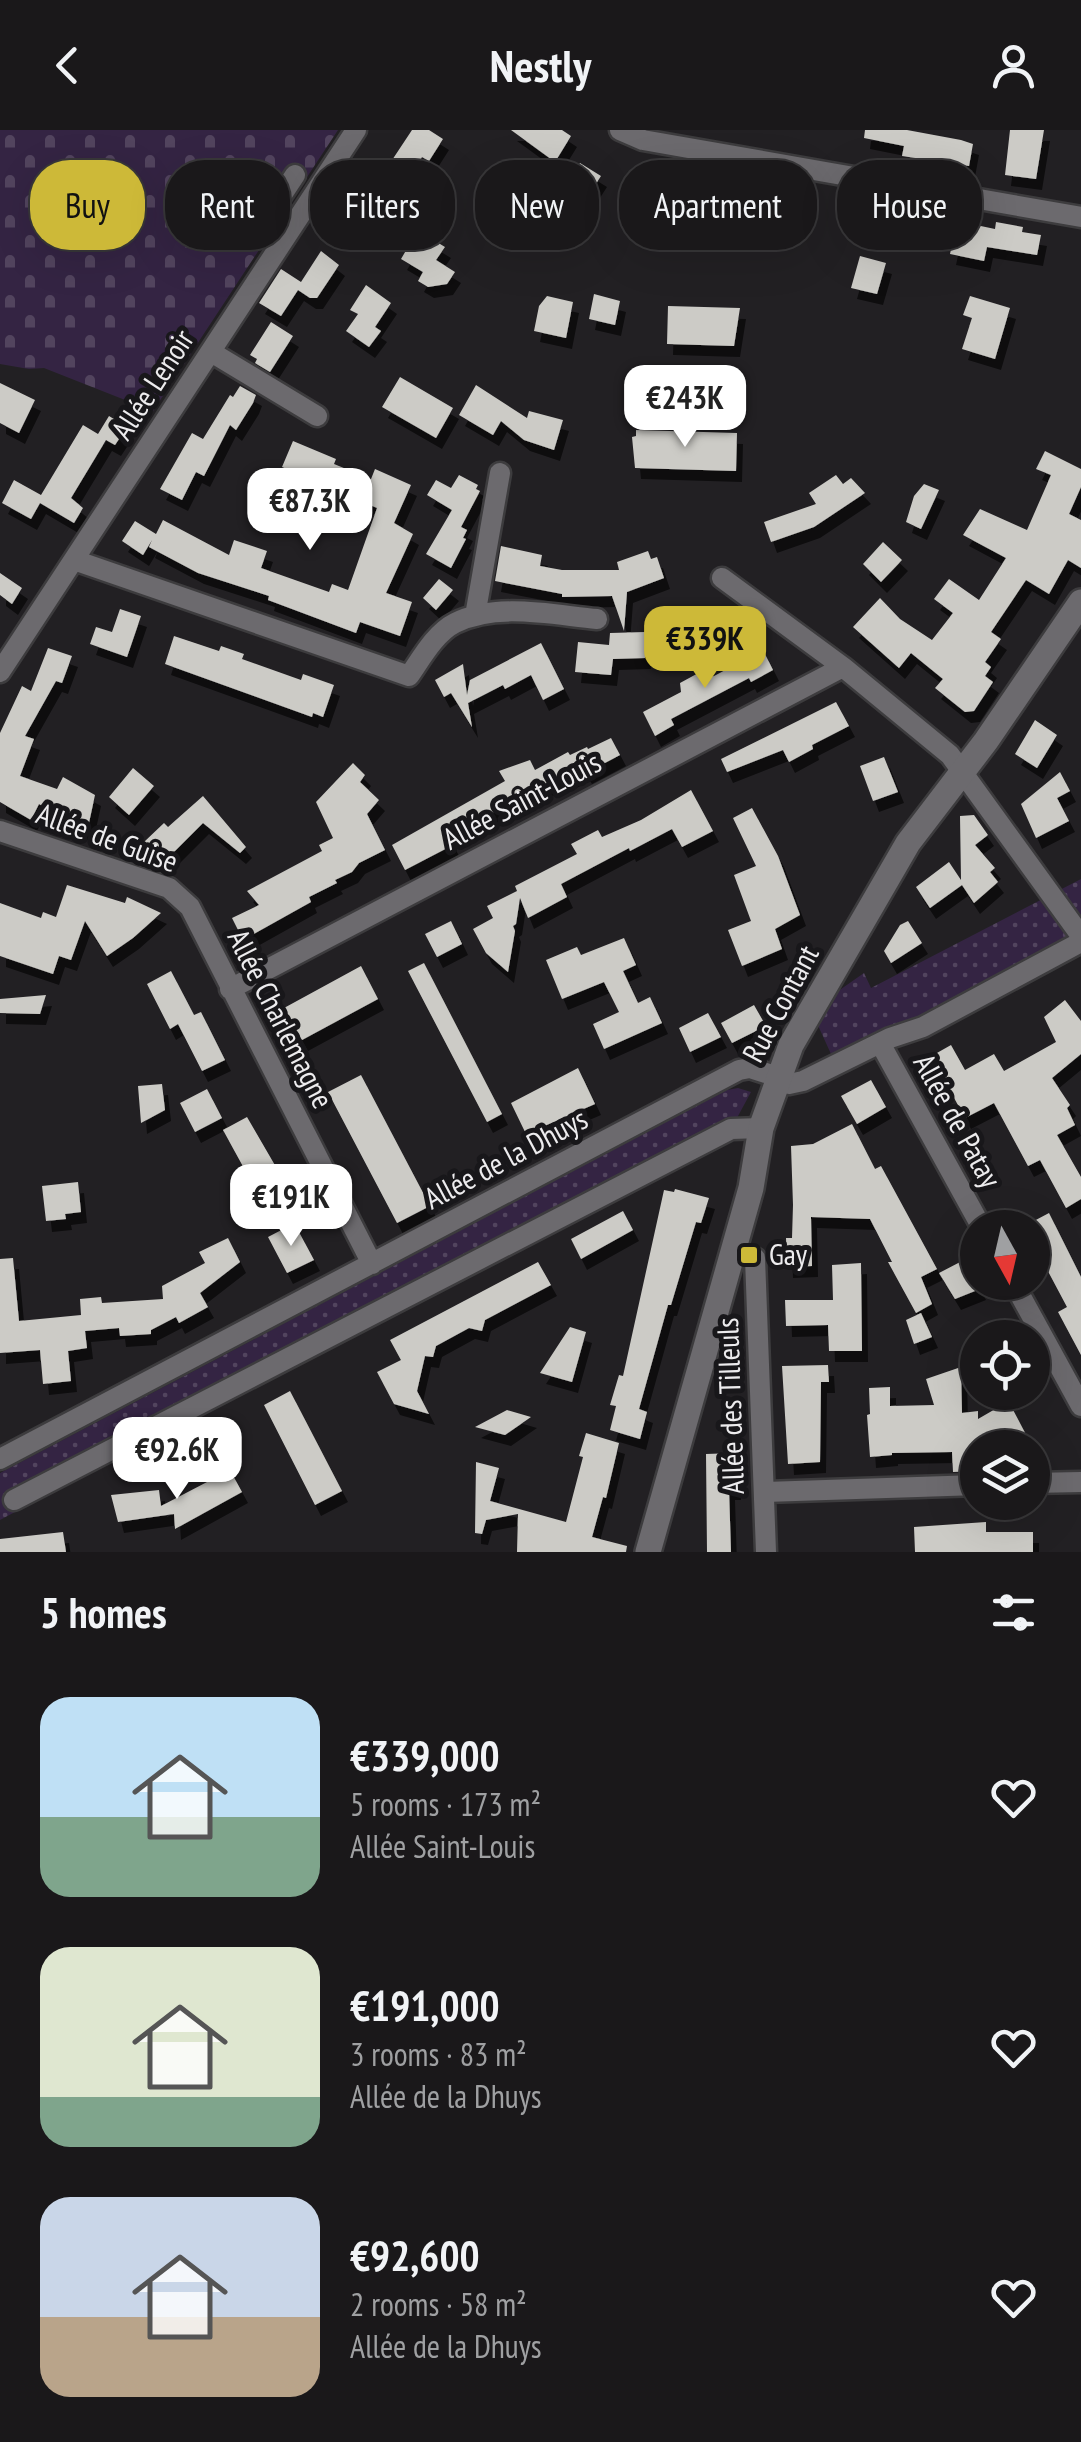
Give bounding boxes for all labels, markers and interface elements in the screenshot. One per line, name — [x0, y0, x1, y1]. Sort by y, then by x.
text: Nestly — [490, 36, 591, 94]
icon: back — [40, 38, 95, 93]
icon: person — [986, 38, 1041, 93]
chip: Buy — [30, 160, 145, 250]
chip: Rent — [165, 160, 290, 250]
chip: Filters — [310, 160, 455, 250]
chip: New — [475, 160, 599, 250]
chip: Apartment — [619, 160, 817, 250]
chip: House — [837, 160, 982, 250]
street label: Allée Lenoir — [102, 321, 202, 447]
pin: €243K — [615, 365, 755, 450]
text: €243K — [646, 376, 724, 418]
pin: €87.3K — [229, 468, 391, 553]
text: €87.3K — [269, 479, 351, 521]
pin: €339K — [635, 606, 775, 691]
text: €339K — [666, 617, 744, 659]
street label: Allée Saint-Louis — [435, 742, 607, 858]
street label: Allée de Guise — [31, 793, 184, 880]
street label: Allée Charlemagne — [220, 922, 343, 1114]
street label: Rue Contant — [733, 937, 827, 1068]
street label: Allée de Patay — [906, 1047, 1011, 1195]
street label: Allée de la Dhuys — [417, 1098, 594, 1217]
pin: €191K — [221, 1164, 361, 1249]
text: €191K — [252, 1175, 330, 1217]
north arrow — [960, 1210, 1050, 1300]
map controls — [960, 1210, 1050, 1520]
place label: Gay — [769, 1234, 808, 1273]
marker: Gay — [738, 1244, 760, 1266]
street label: Allée des Tilleuls — [707, 1317, 752, 1495]
button: locate — [960, 1320, 1050, 1410]
pin: €92.6K — [96, 1417, 258, 1502]
text: €92.6K — [135, 1428, 219, 1470]
button: layers — [960, 1430, 1050, 1520]
text: 5 homes — [40, 1585, 167, 1640]
icon: filters — [986, 1585, 1041, 1640]
text: €339,000 — [350, 1728, 500, 1783]
icon: home — [120, 1737, 240, 1857]
icon: heart — [986, 1770, 1041, 1825]
text: 5 rooms · 173 m² — [350, 1783, 541, 1825]
text: Allée Saint-Louis — [350, 1825, 535, 1867]
text: €191,000 — [350, 1978, 500, 2033]
icon: home — [120, 1987, 240, 2107]
icon: heart — [986, 2020, 1041, 2075]
text: 3 rooms · 83 m² — [350, 2033, 527, 2075]
text: Allée de la Dhuys — [350, 2075, 542, 2117]
text: €92,600 — [350, 2228, 480, 2283]
icon: home — [120, 2237, 240, 2357]
icon: heart — [986, 2270, 1041, 2325]
text: 2 rooms · 58 m² — [350, 2283, 527, 2325]
text: Allée de la Dhuys — [350, 2325, 542, 2367]

